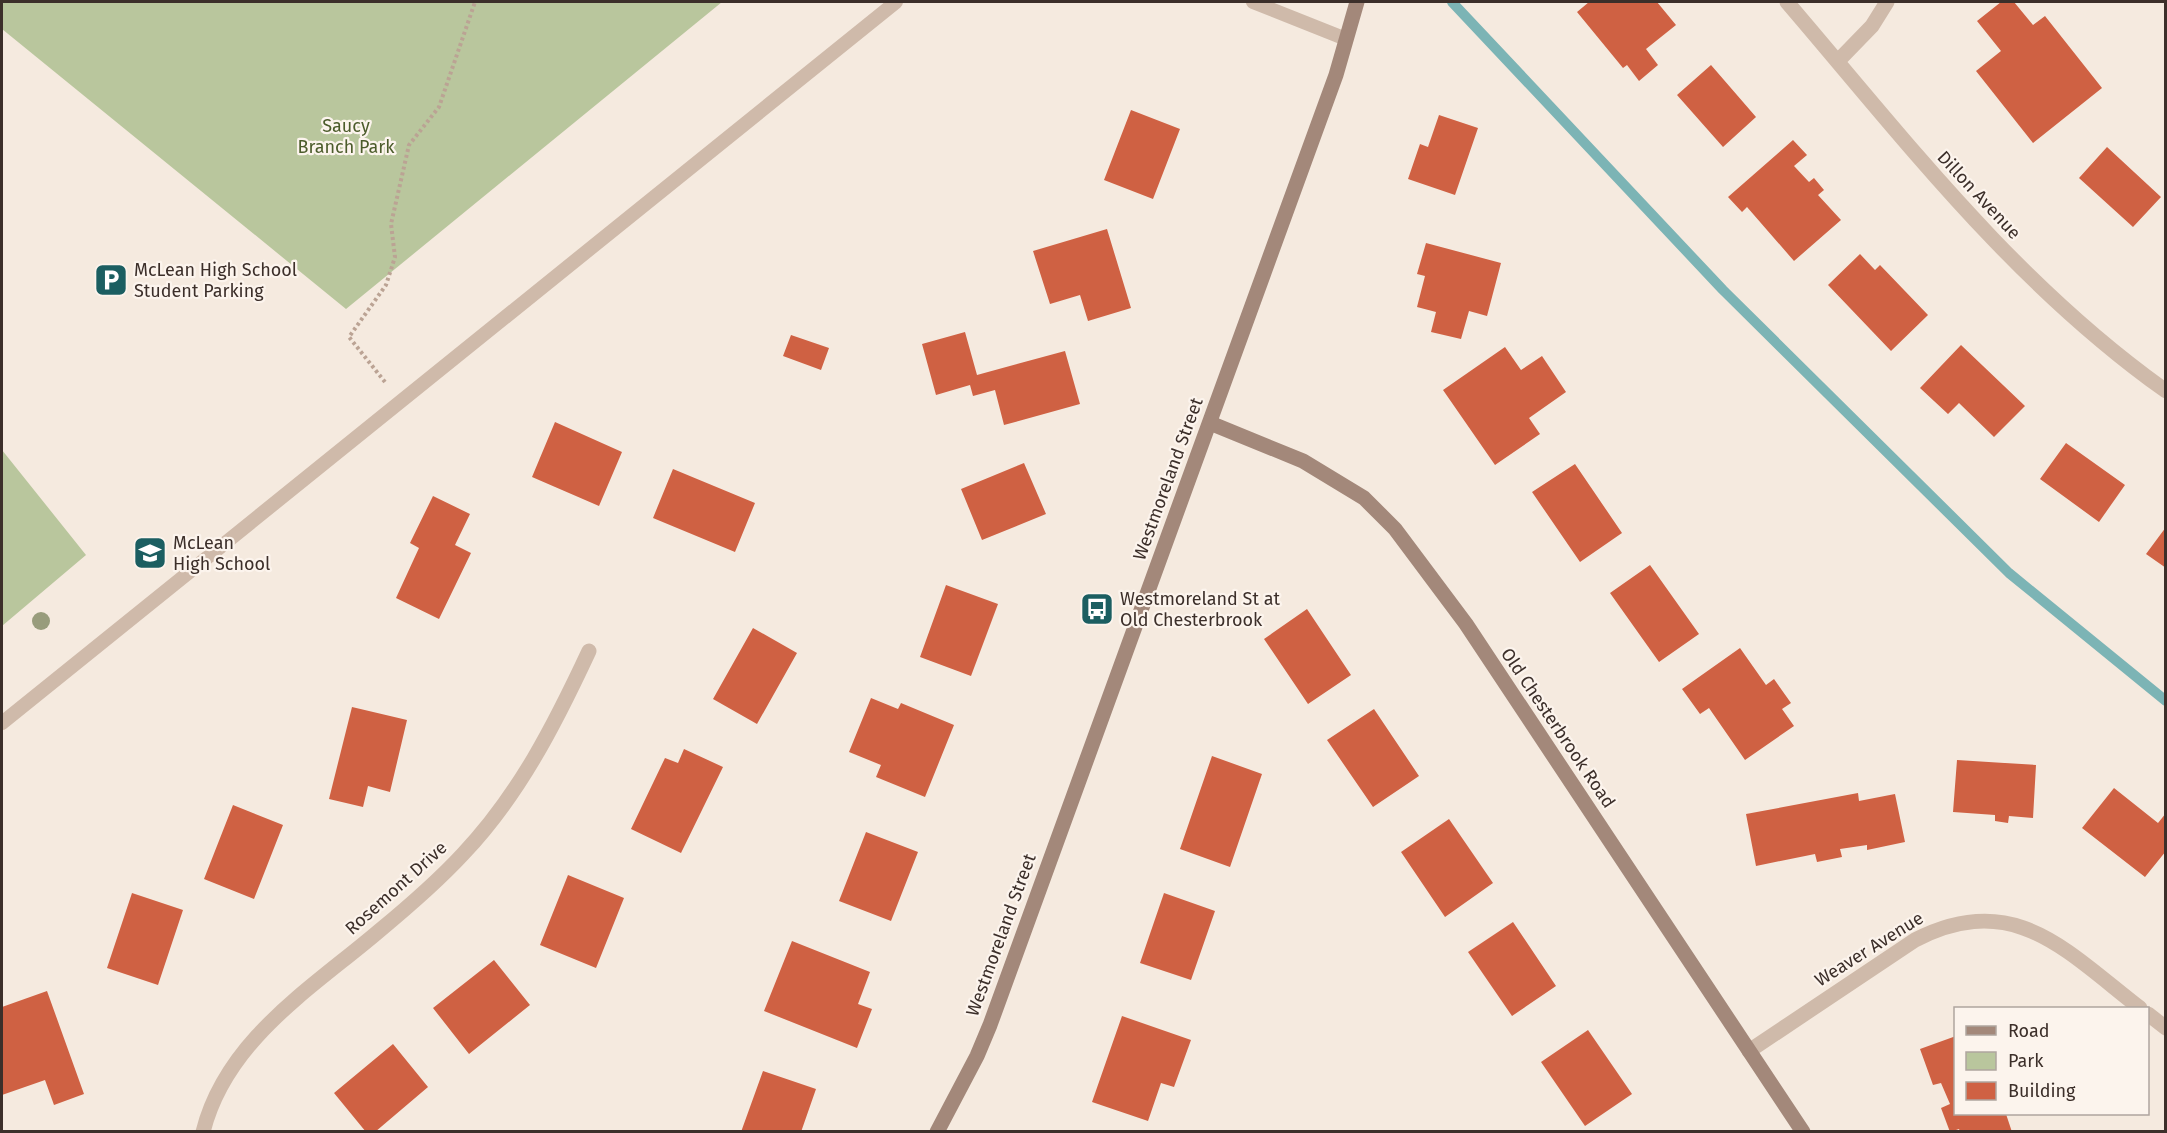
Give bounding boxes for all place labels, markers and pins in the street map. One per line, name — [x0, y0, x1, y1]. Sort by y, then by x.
place label: McLean High School Student Parking — [134, 259, 297, 302]
parking icon: McLean High School Student Parking — [93, 262, 129, 298]
place label: McLean High School — [173, 532, 270, 575]
school or university icon: McLean High School — [132, 535, 168, 571]
place label: Westmoreland St at Old Chesterbrook — [1120, 588, 1280, 631]
bus stop icon: Westmoreland St at Old Chesterbrook — [1079, 591, 1115, 627]

